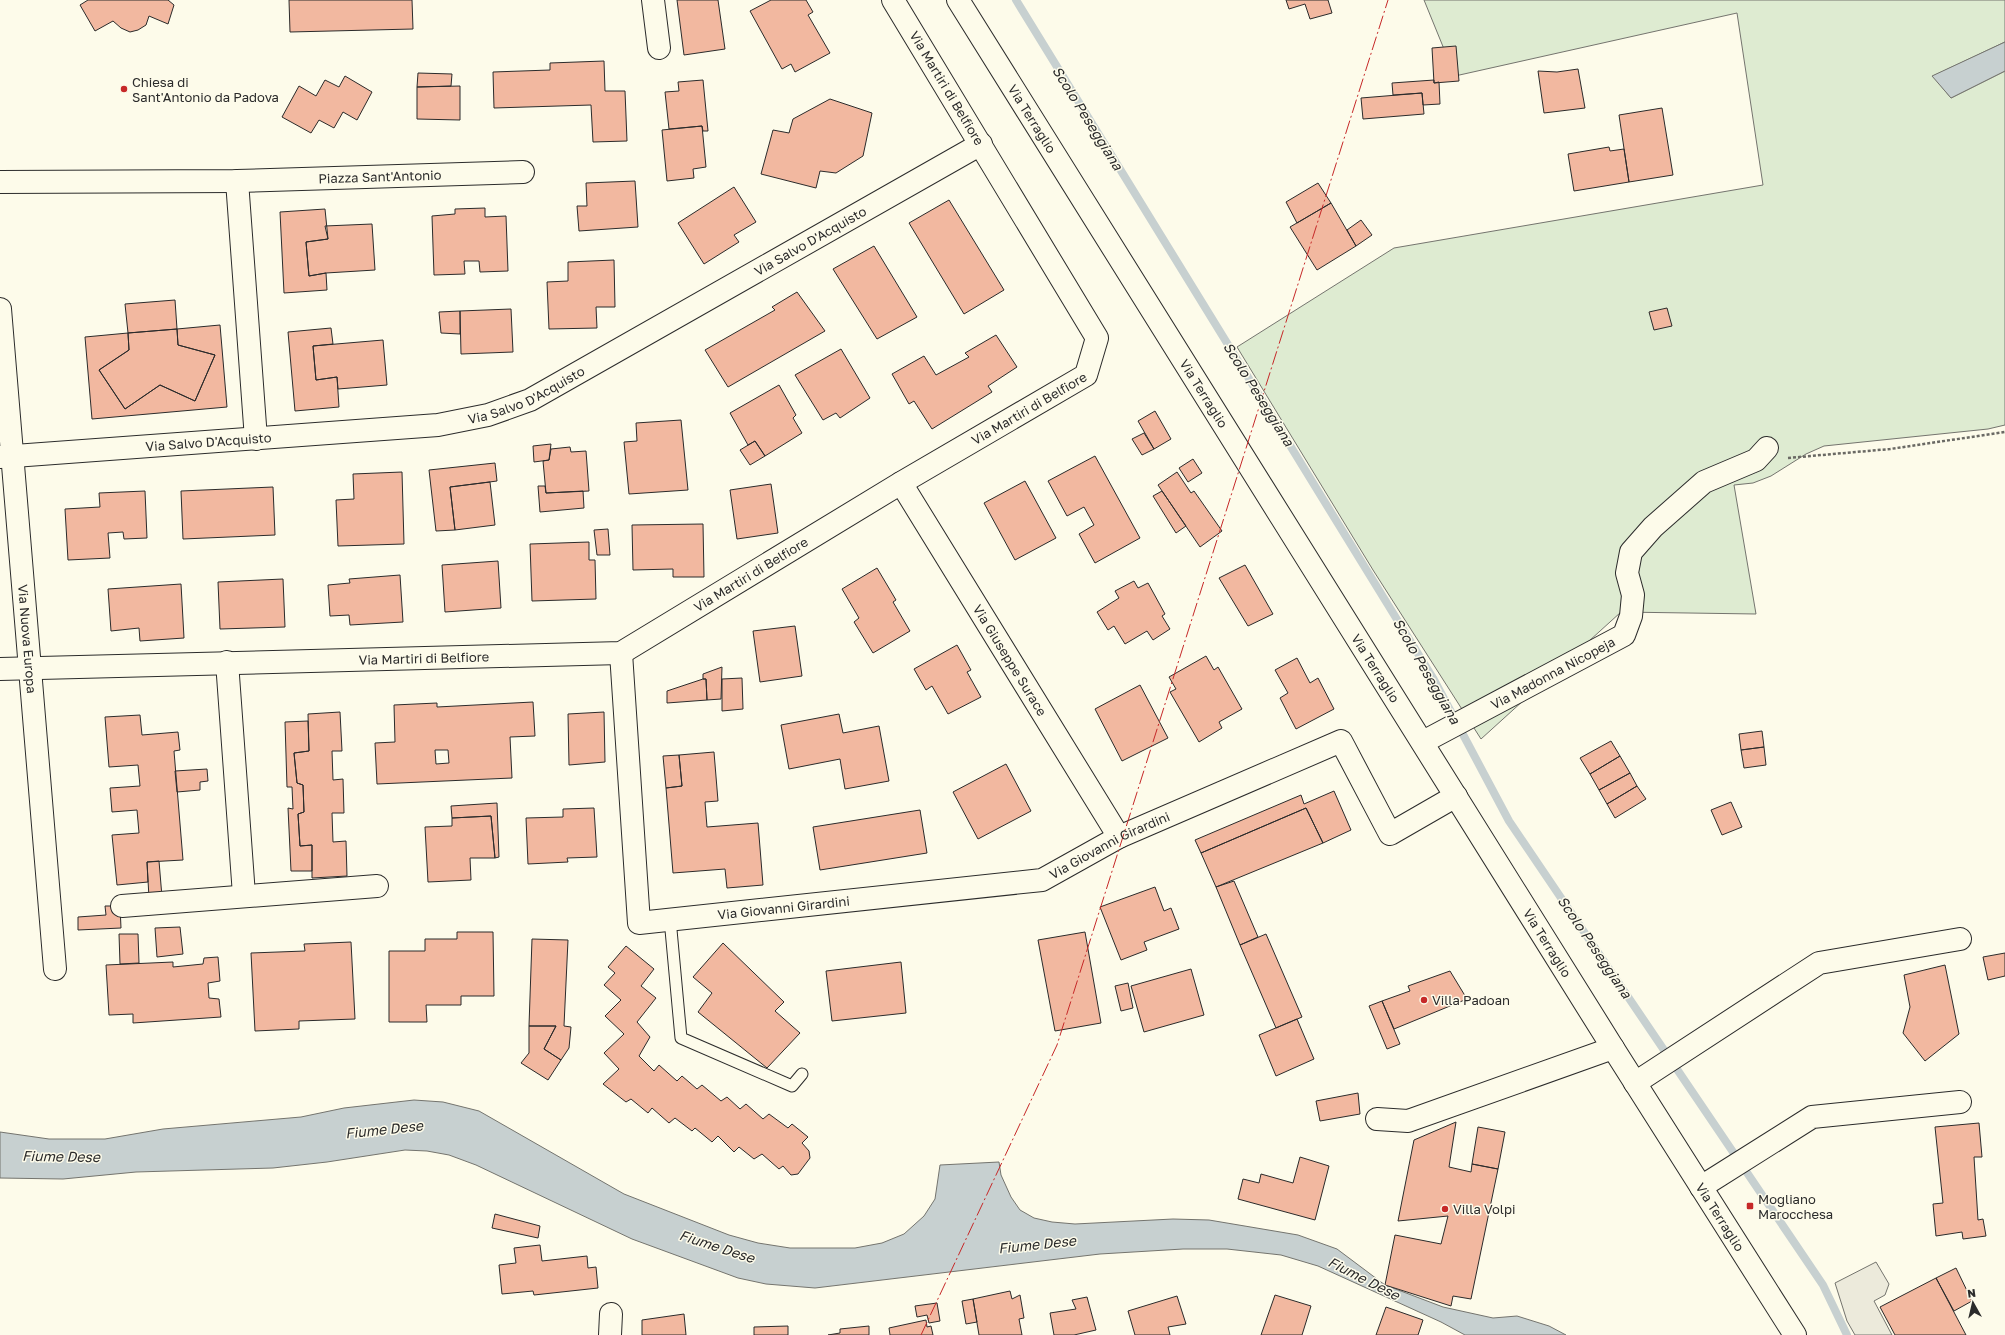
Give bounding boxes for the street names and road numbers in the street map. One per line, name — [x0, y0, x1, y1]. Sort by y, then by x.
street label: Via Martiri di Belfiore — [907, 28, 987, 148]
street label: Via Terraglio — [1005, 81, 1060, 156]
street label: Piazza Sant'Antonio — [318, 167, 442, 186]
street label: Via Salvo D'Acquisto — [751, 203, 869, 279]
street label: Via Terraglio — [1176, 356, 1232, 431]
street label: Via Salvo D'Acquisto — [466, 363, 588, 427]
street label: Via Martiri di Belfiore — [969, 368, 1089, 448]
street label: Via Salvo D'Acquisto — [145, 429, 272, 454]
street label: Via Martiri di Belfiore — [691, 533, 811, 615]
street label: Via Nuova Europa — [15, 584, 40, 694]
street label: Via Giuseppe Surace — [970, 602, 1050, 719]
street label: Via Terraglio — [1348, 631, 1403, 706]
street label: Via Madonna Nicopeja — [1488, 633, 1618, 713]
street label: Via Martiri di Belfiore — [358, 648, 489, 668]
street label: Via Giovanni Girardini — [1047, 808, 1172, 882]
street label: Via Giovanni Girardini — [717, 893, 850, 923]
street label: Via Terraglio — [1520, 906, 1575, 980]
street label: Via Terraglio — [1693, 1180, 1748, 1254]

